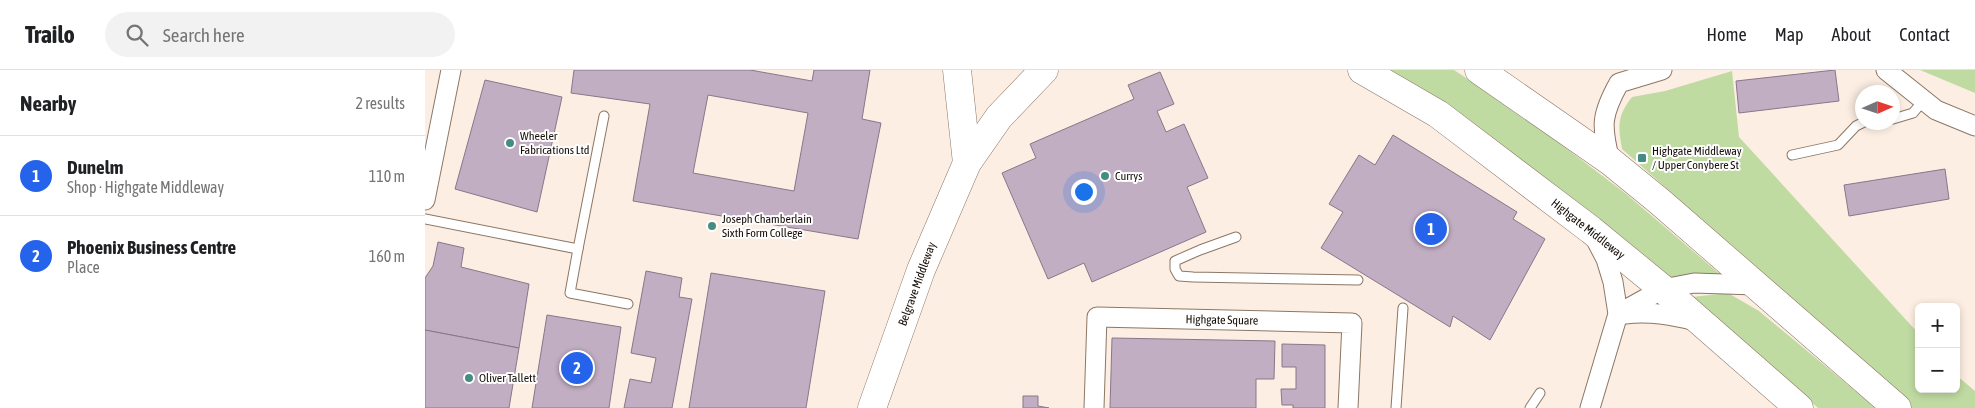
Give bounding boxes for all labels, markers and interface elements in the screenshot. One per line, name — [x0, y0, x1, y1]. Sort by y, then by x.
search box — [105, 12, 455, 57]
text: Trailo — [25, 21, 75, 48]
icon: search — [123, 21, 151, 49]
text: Search here — [163, 24, 245, 46]
text: Home — [1707, 24, 1747, 45]
text: Map — [1775, 24, 1804, 45]
text: About — [1832, 24, 1871, 45]
text: Contact — [1899, 24, 1950, 45]
north arrow — [1855, 85, 1900, 130]
text: Nearby — [20, 91, 76, 115]
text: 2 results — [355, 94, 405, 112]
place label: Wheeler Fabrications Ltd — [520, 129, 589, 157]
marker: Wheeler Fabrications Ltd — [504, 137, 516, 149]
place label: Highgate Middleway / Upper Conybere St — [1652, 144, 1742, 172]
marker: Highgate Middleway / Upper Conybere St — [1636, 152, 1648, 164]
text: Dunelm — [67, 156, 123, 178]
text: 1 — [32, 167, 40, 185]
text: 110 m — [369, 167, 405, 185]
place label: Currys — [1115, 169, 1142, 183]
marker: Currys — [1099, 170, 1111, 182]
text: Shop · Highgate Middleway — [67, 178, 224, 196]
your location — [1071, 179, 1097, 205]
street label: Highgate Middleway — [1548, 196, 1628, 262]
pin: 1 — [1415, 210, 1447, 248]
place label: Joseph Chamberlain Sixth Form College — [722, 212, 812, 240]
marker: Joseph Chamberlain Sixth Form College — [706, 220, 718, 232]
text: Phoenix Business Centre — [67, 236, 236, 258]
street label: Belgrave Middleway — [895, 240, 939, 328]
text: 2 — [32, 247, 40, 265]
text: 160 m — [369, 247, 405, 265]
text: Place — [67, 258, 100, 276]
map controls — [1915, 303, 1960, 393]
button: + — [1915, 303, 1960, 348]
street label: Highgate Square — [1186, 312, 1258, 328]
button: − — [1915, 348, 1960, 393]
pin: 2 — [561, 349, 593, 387]
place label: Oliver Tallett — [479, 371, 537, 385]
marker: Oliver Tallett — [463, 372, 475, 384]

